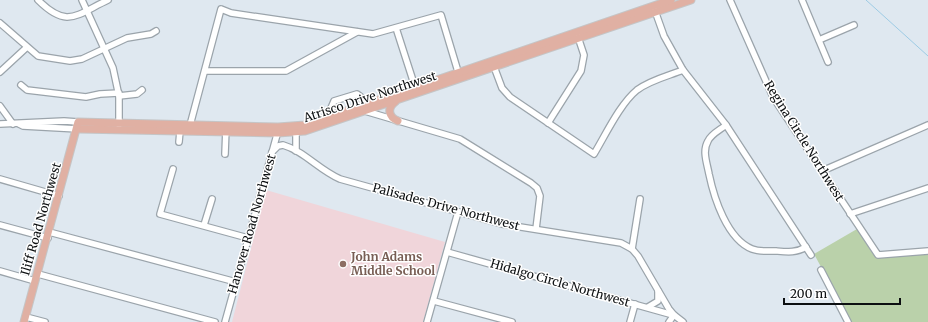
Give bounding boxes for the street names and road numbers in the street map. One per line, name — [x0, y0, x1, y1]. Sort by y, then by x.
street label: Atrisco Drive Northwest — [301, 68, 439, 125]
street label: Regina Circle Northwest — [761, 78, 848, 204]
street label: Hanover Road Northwest — [224, 152, 279, 296]
street label: Iliff Road Northwest — [17, 160, 64, 277]
street label: Palisades Drive Northwest — [371, 180, 522, 233]
street label: Hidalgo Circle Northwest — [489, 255, 632, 310]

